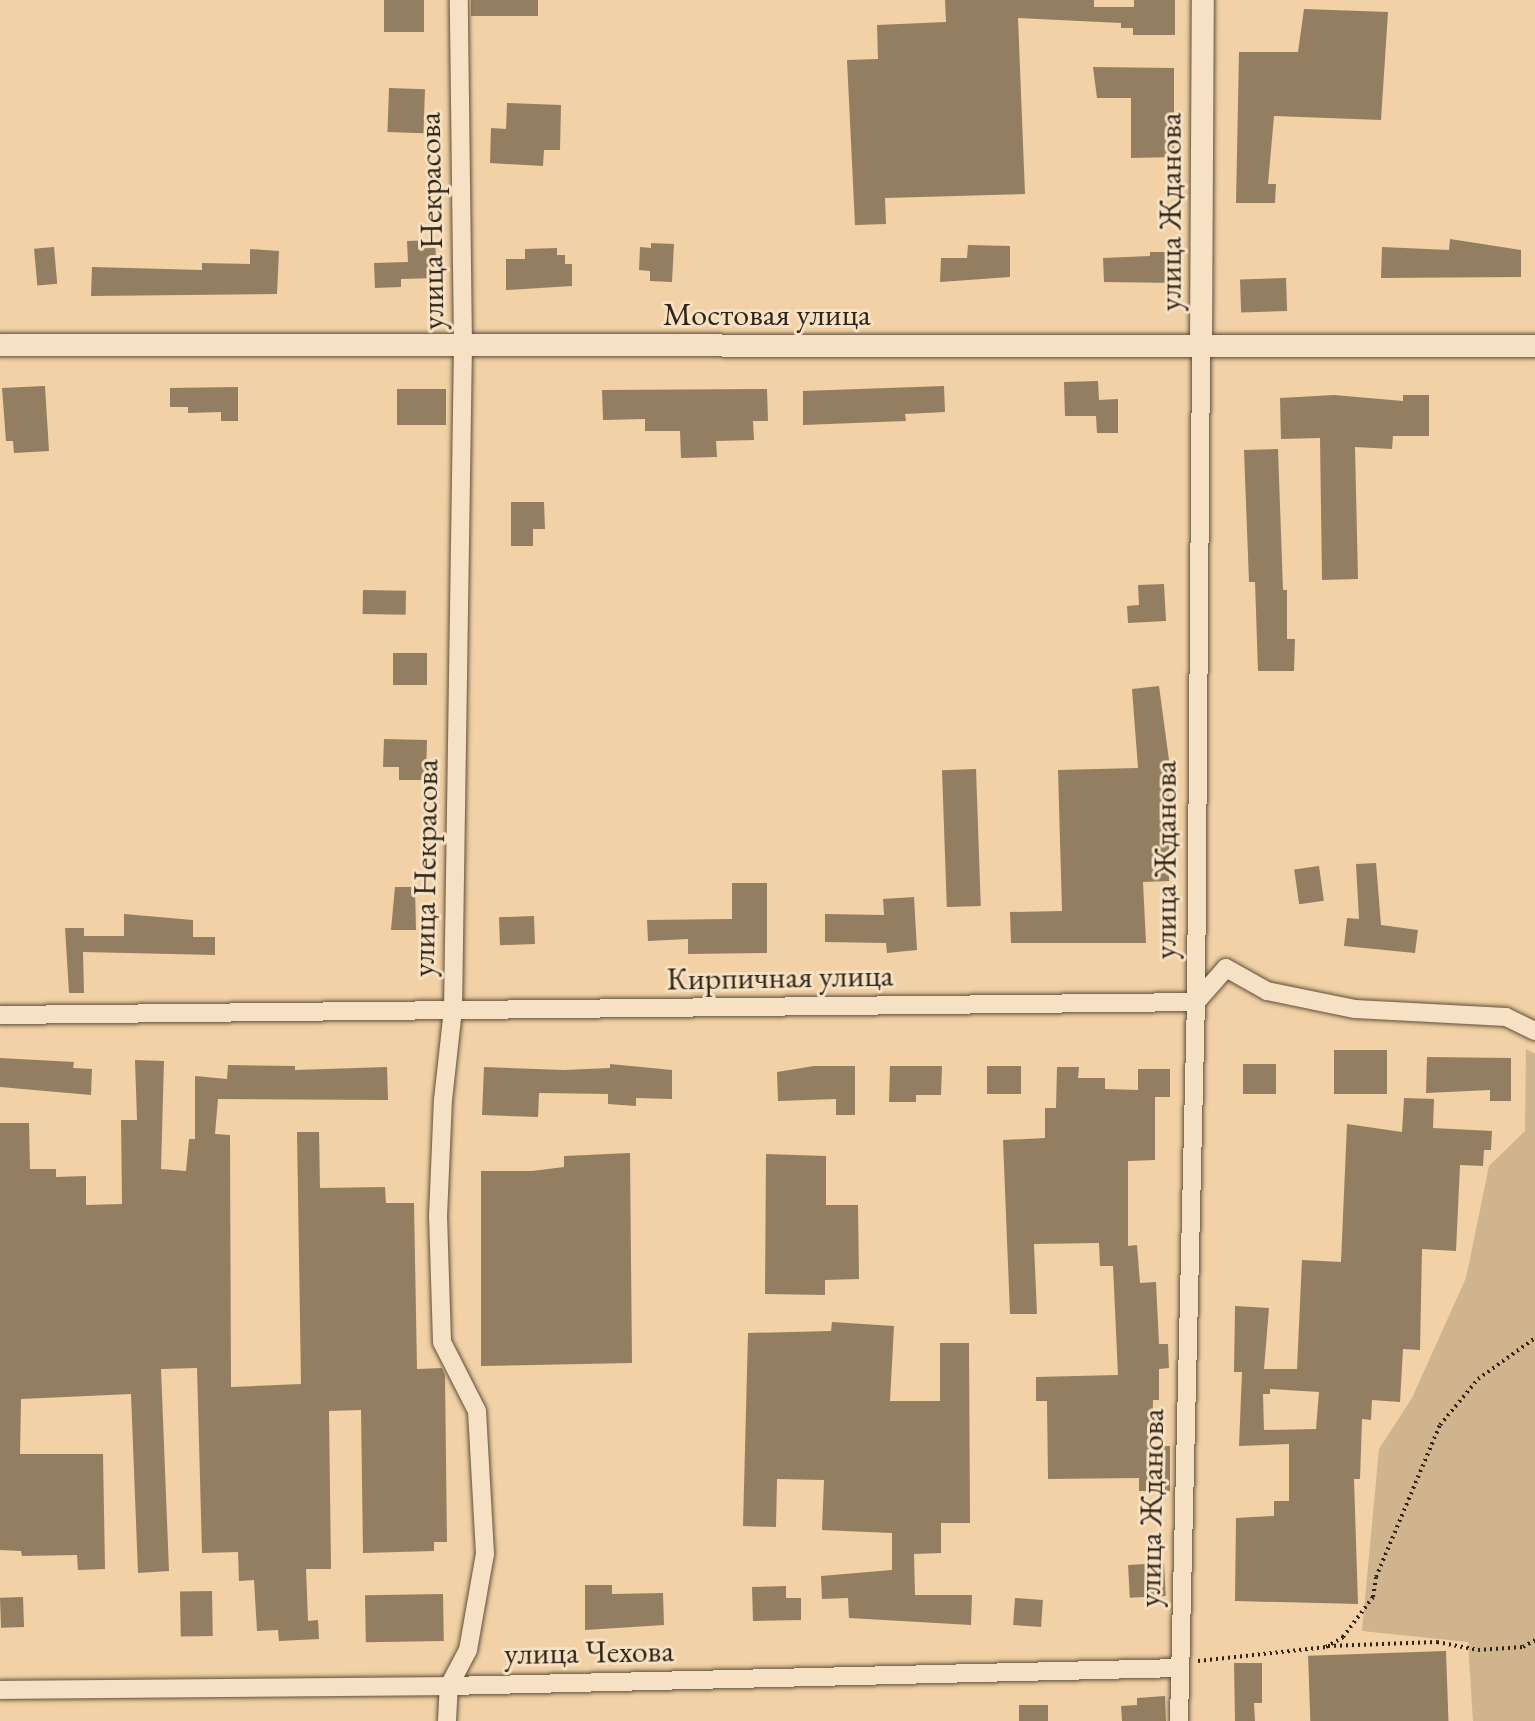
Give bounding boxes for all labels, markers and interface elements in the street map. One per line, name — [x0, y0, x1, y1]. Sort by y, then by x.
street label: улица Некрасова — [410, 112, 452, 330]
street label: улица Жданова — [1151, 113, 1189, 311]
street label: Мостовая улица — [663, 295, 871, 333]
street label: улица Некрасова — [404, 759, 446, 977]
street label: улица Жданова — [1146, 761, 1184, 959]
street label: Кирпичная улица — [666, 956, 894, 998]
street label: улица Жданова — [1130, 1408, 1172, 1608]
street label: улица Чехова — [504, 1631, 674, 1673]

